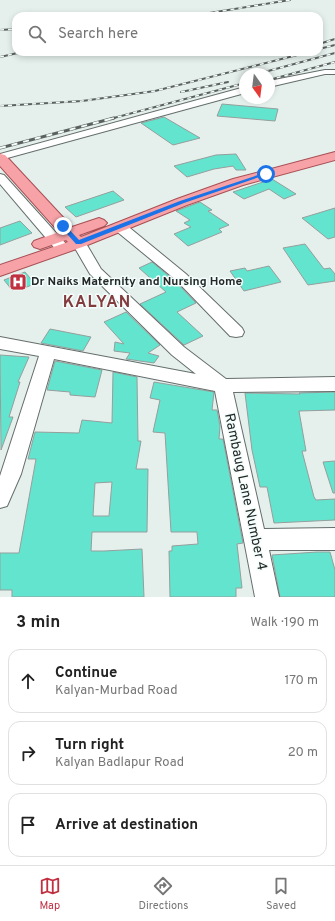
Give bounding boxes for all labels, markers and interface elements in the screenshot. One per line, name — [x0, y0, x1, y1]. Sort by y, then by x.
search box — [12, 12, 323, 56]
icon: search — [26, 23, 48, 45]
text: Search here — [58, 25, 138, 44]
north arrow — [239, 68, 275, 104]
route start — [257, 165, 275, 183]
route end — [54, 217, 72, 235]
hospital icon: Dr Naiks Maternity and Nursing Home — [8, 272, 28, 292]
place label: Dr Naiks Maternity and Nursing Home — [31, 274, 243, 290]
district label: KALYAN — [63, 293, 131, 313]
street label: Rambaug Lane Number 4 — [220, 412, 270, 572]
text: 3 min — [16, 612, 60, 634]
text: Walk · 190 m — [250, 615, 319, 631]
text: Continue — [55, 664, 117, 683]
icon: ahead — [17, 670, 39, 692]
text: 170 m — [284, 673, 318, 689]
text: Kalyan-Murbad Road — [55, 683, 177, 699]
text: Turn right — [55, 736, 124, 755]
icon: right — [17, 742, 39, 764]
text: 20 m — [288, 745, 318, 761]
text: Kalyan Badlapur Road — [55, 755, 184, 771]
icon: arrive — [17, 814, 39, 836]
text: Arrive at destination — [55, 816, 198, 835]
tab: Map — [39, 875, 61, 913]
tab: Directions — [138, 875, 188, 913]
tab: Saved — [266, 875, 296, 913]

